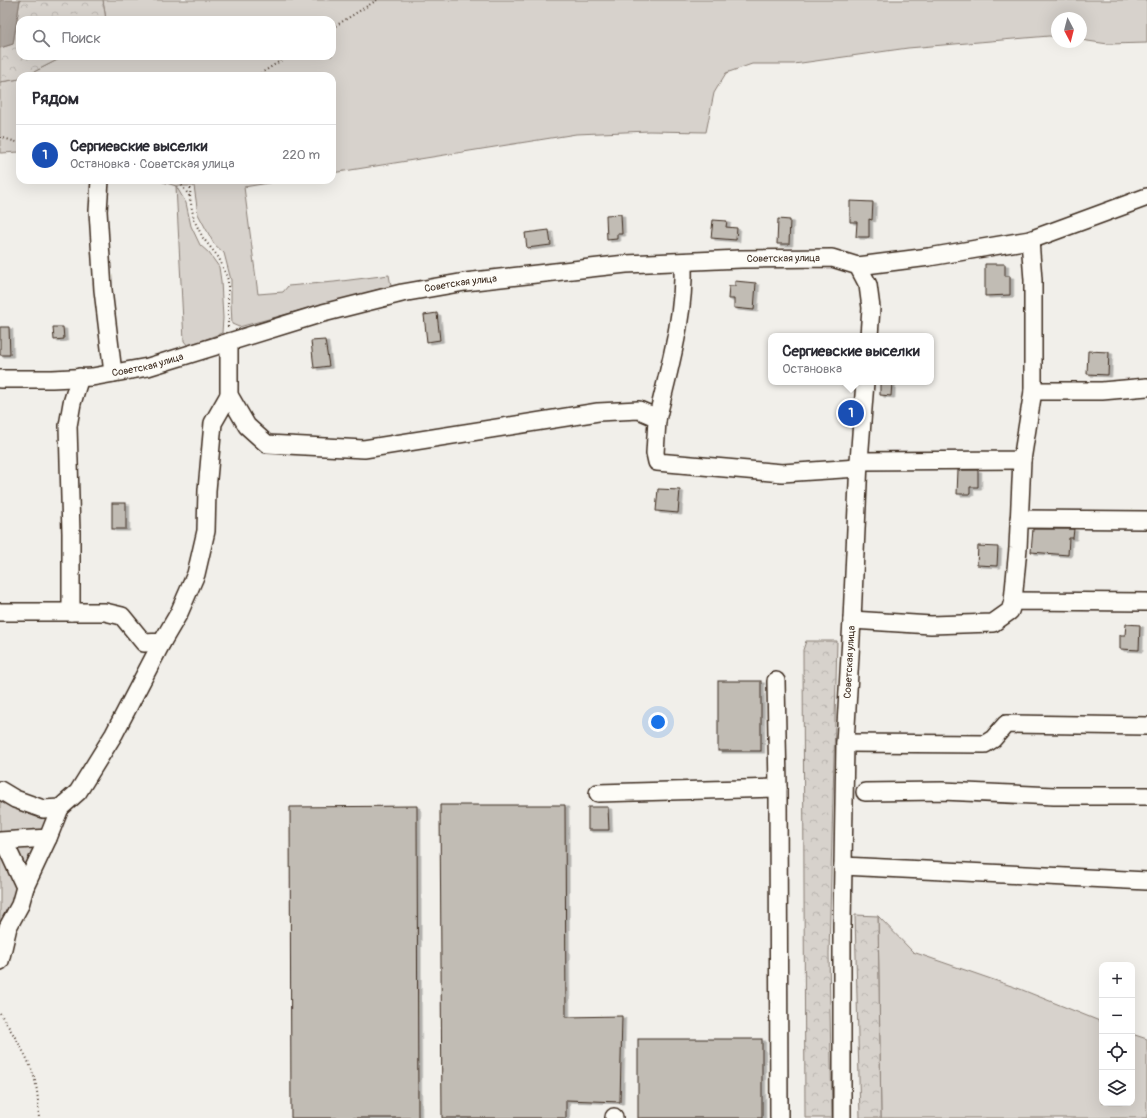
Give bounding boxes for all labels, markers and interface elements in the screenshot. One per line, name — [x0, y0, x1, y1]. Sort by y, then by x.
north arrow — [1051, 12, 1087, 48]
search box — [16, 16, 336, 60]
icon: search — [30, 27, 52, 49]
text: Поиск — [62, 29, 101, 48]
text: Рядом — [32, 88, 79, 109]
text: Сергиевские выселки — [70, 137, 207, 156]
text: 1 — [42, 147, 48, 163]
text: 220 m — [282, 147, 320, 163]
text: Остановка · Советская улица — [70, 156, 235, 172]
street label: Советская улица — [747, 252, 820, 265]
street label: Советская улица — [423, 272, 498, 295]
popup — [768, 333, 934, 385]
text: Сергиевские выселки — [782, 342, 920, 361]
street label: Советская улица — [111, 350, 185, 379]
text: Остановка — [782, 361, 842, 377]
pin: 1 — [838, 398, 864, 428]
street label: Советская улица — [842, 625, 858, 699]
your location — [648, 712, 668, 732]
map controls — [1099, 962, 1135, 1106]
button: + — [1099, 962, 1135, 998]
button: − — [1099, 998, 1135, 1034]
button: locate — [1099, 1034, 1135, 1070]
button: layers — [1099, 1070, 1135, 1106]

